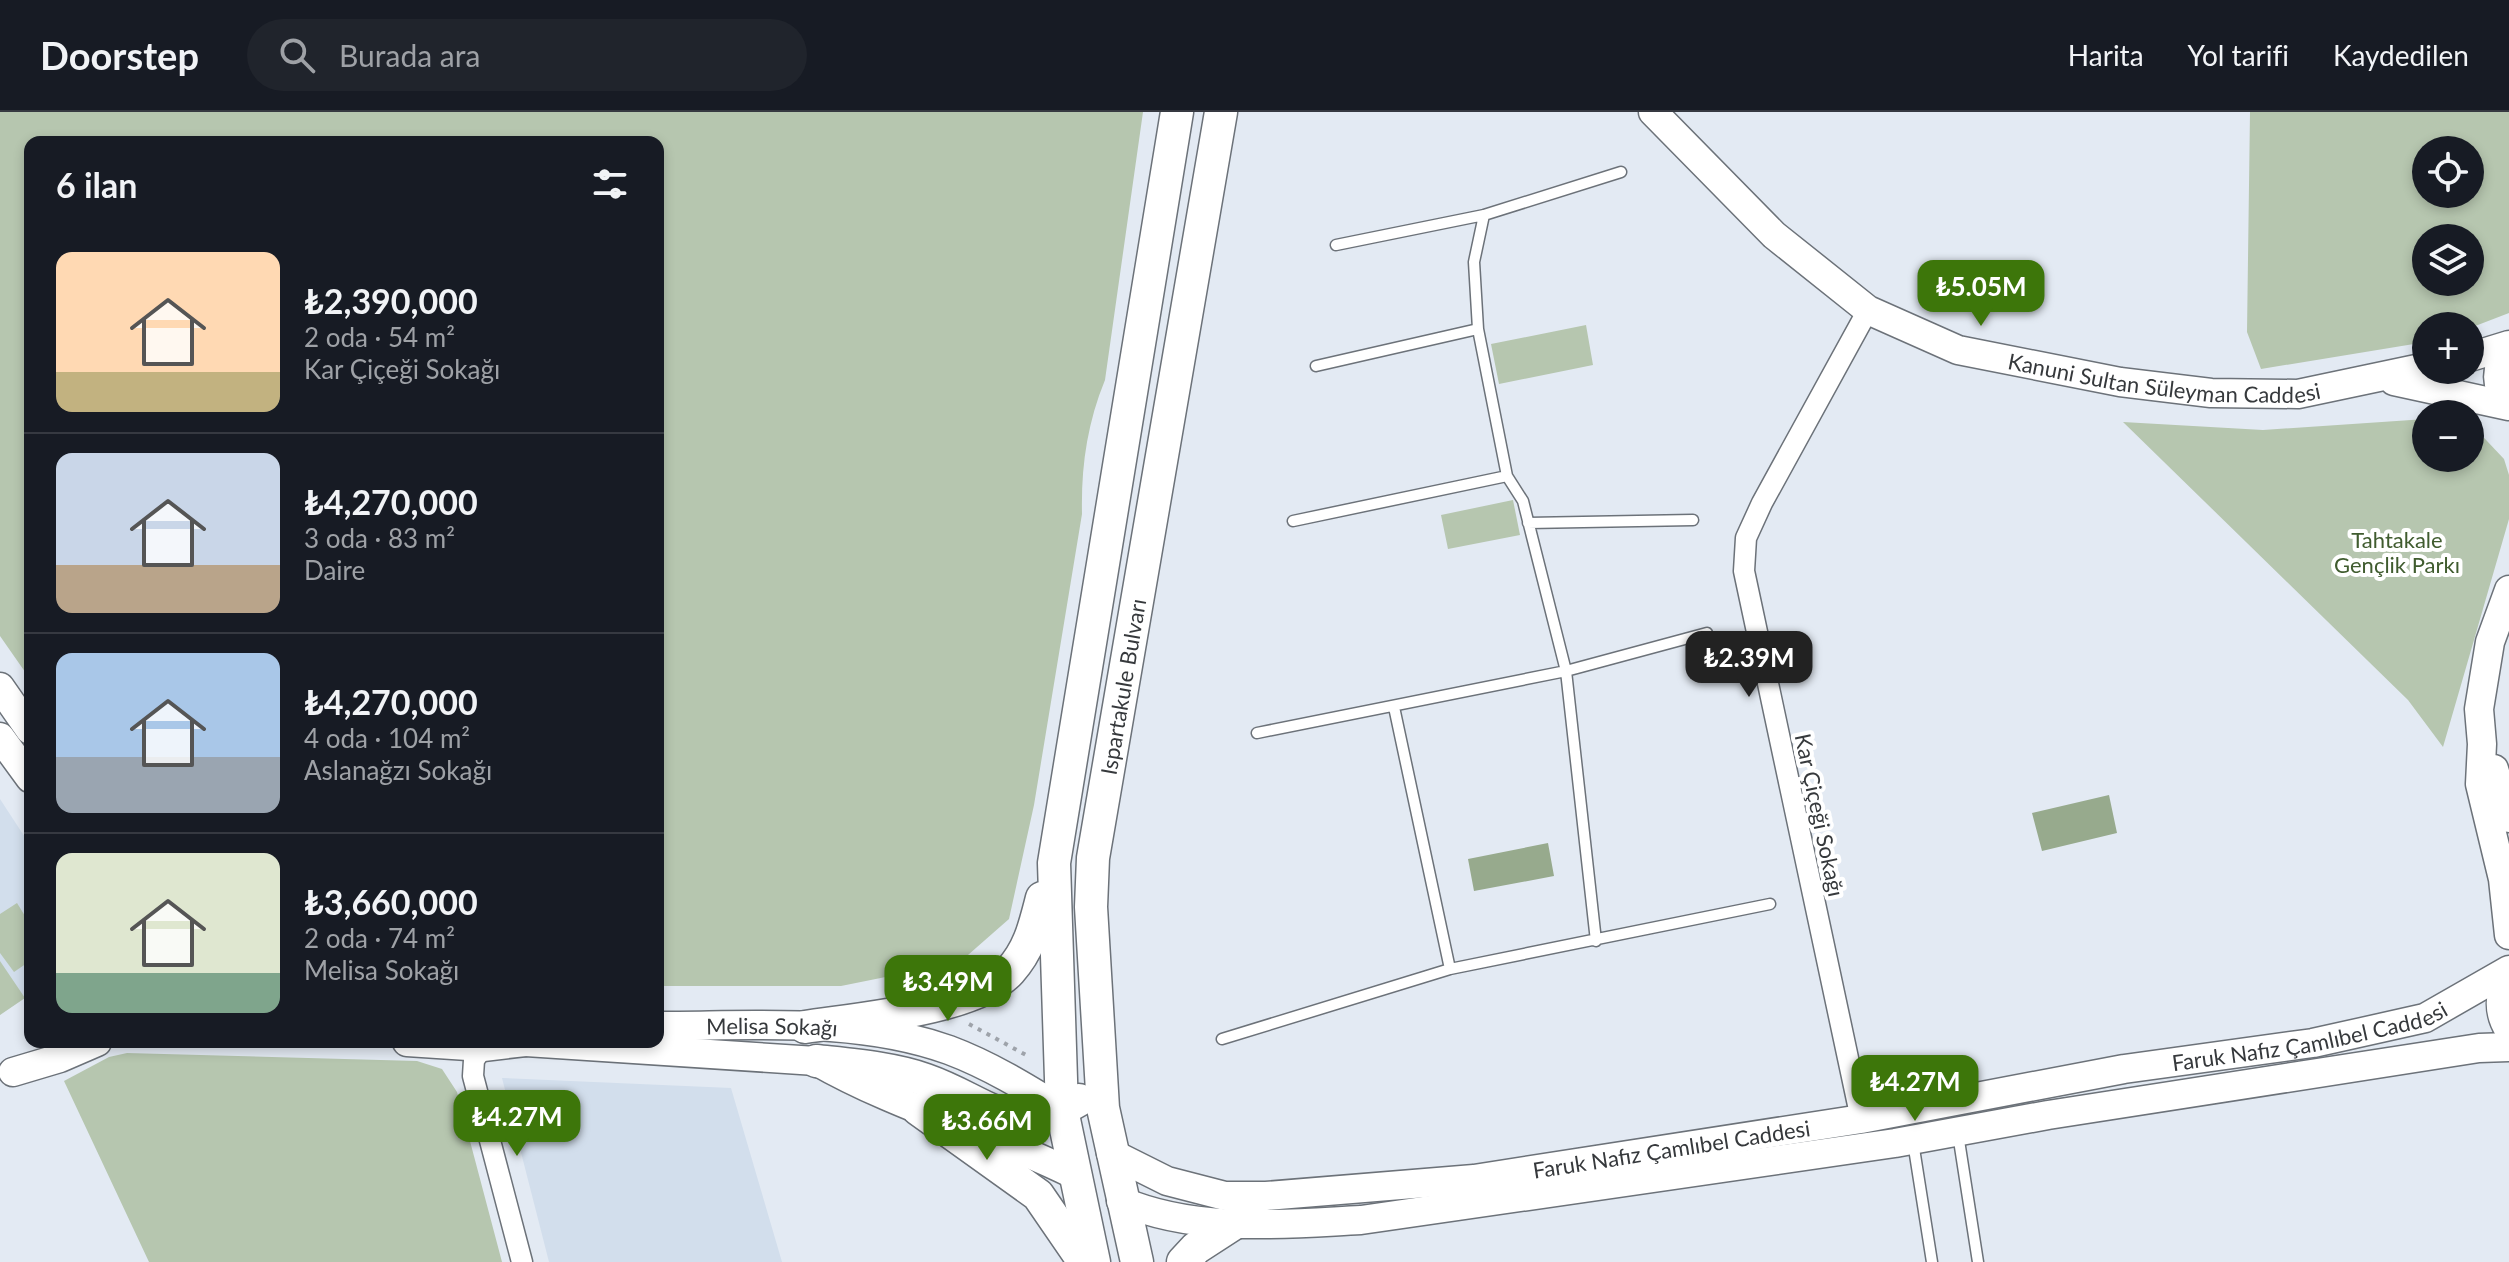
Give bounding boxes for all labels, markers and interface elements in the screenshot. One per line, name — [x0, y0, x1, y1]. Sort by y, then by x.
search box — [247, 19, 807, 91]
text: Doorstep — [40, 32, 199, 78]
icon: search — [275, 33, 319, 77]
text: Burada ara — [339, 37, 480, 73]
text: Harita — [2068, 38, 2144, 72]
text: Yol tarifi — [2188, 38, 2289, 72]
text: Kaydedilen — [2333, 38, 2469, 72]
map controls — [2412, 136, 2484, 472]
button: locate — [2412, 136, 2484, 208]
icon: filters — [588, 162, 632, 206]
text: 6 ilan — [56, 164, 138, 205]
button: layers — [2412, 224, 2484, 296]
pin: ₺5.05M — [1916, 260, 2046, 328]
text: ₺5.05M — [1935, 270, 2027, 302]
text: ₺2,390,000 — [304, 280, 478, 321]
icon: home — [120, 284, 216, 380]
button: + — [2412, 312, 2484, 384]
text: 2 oda · 54 m² — [304, 321, 455, 353]
street label: Kanuni Sultan Süleyman Caddesi — [2006, 347, 2323, 408]
text: Kar Çiçeği Sokağı — [304, 353, 500, 385]
button: − — [2412, 400, 2484, 472]
text: ₺4,270,000 — [304, 481, 478, 522]
icon: home — [120, 485, 216, 581]
text: 3 oda · 83 m² — [304, 522, 455, 554]
park label: Tahtakale Gençlik Parkı — [2334, 526, 2460, 578]
text: Daire — [304, 554, 365, 586]
street label: Ispartakule Bulvarı — [1094, 596, 1151, 777]
pin: ₺2.39M — [1684, 631, 1814, 699]
text: ₺2.39M — [1703, 641, 1795, 673]
text: ₺4,270,000 — [304, 681, 478, 722]
icon: home — [120, 685, 216, 781]
text: 4 oda · 104 m² — [304, 722, 470, 754]
street label: Kar Çiçeği Sokağı — [1790, 731, 1850, 899]
text: Aslanağzı Sokağı — [304, 754, 492, 786]
text: ₺3,660,000 — [304, 881, 478, 922]
icon: home — [120, 885, 216, 981]
text: 2 oda · 74 m² — [304, 922, 455, 954]
text: Melisa Sokağı — [304, 954, 459, 986]
pin: ₺3.49M — [883, 955, 1013, 1023]
text: ₺3.49M — [902, 965, 994, 997]
street label: Faruk Nafız Çamlıbel Caddesi — [2170, 995, 2452, 1076]
street label: Melisa Sokağı — [706, 1011, 839, 1041]
pin: ₺4.27M — [1850, 1055, 1980, 1123]
text: ₺4.27M — [1869, 1065, 1961, 1097]
pin: ₺4.27M — [452, 1090, 582, 1158]
pin: ₺3.66M — [922, 1094, 1052, 1162]
text: ₺4.27M — [471, 1100, 563, 1132]
text: ₺3.66M — [941, 1104, 1033, 1136]
street label: Faruk Nafız Çamlıbel Caddesi — [1531, 1114, 1812, 1183]

